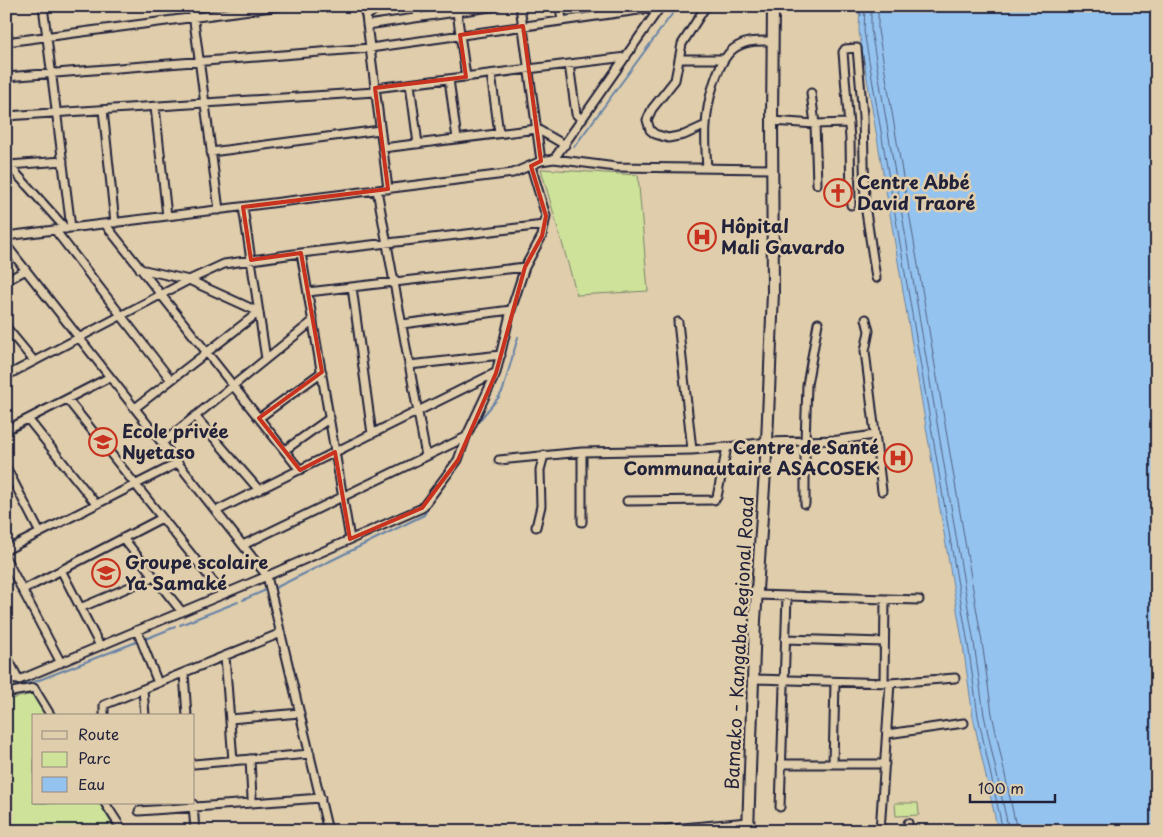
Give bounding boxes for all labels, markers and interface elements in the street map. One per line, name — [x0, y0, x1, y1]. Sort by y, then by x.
place label: Centre Abbé David Traoré — [857, 168, 975, 216]
church icon: Centre Abbé David Traoré — [823, 178, 853, 208]
place label: Hôpital Mali Gavardo — [721, 212, 845, 260]
hospital icon: Hôpital Mali Gavardo — [687, 222, 717, 252]
place label: Ecole privée Nyetaso — [122, 417, 229, 465]
school or university icon: Ecole privée Nyetaso — [88, 427, 118, 457]
place label: Centre de Santé Communautaire ASACOSEK — [623, 433, 879, 481]
hospital icon: Centre de Santé Communautaire ASACOSEK — [883, 443, 913, 473]
street label: Bamako - Kangaba Regional Road — [717, 495, 760, 791]
place label: Groupe scolaire Ya Samaké — [125, 548, 269, 596]
school or university icon: Groupe scolaire Ya Samaké — [91, 558, 121, 588]
legend — [32, 714, 195, 804]
text: Route — [78, 722, 119, 745]
text: Parc — [78, 746, 111, 769]
text: Eau — [78, 772, 105, 795]
scale bar — [970, 772, 1056, 804]
text: 100 m — [978, 776, 1024, 799]

